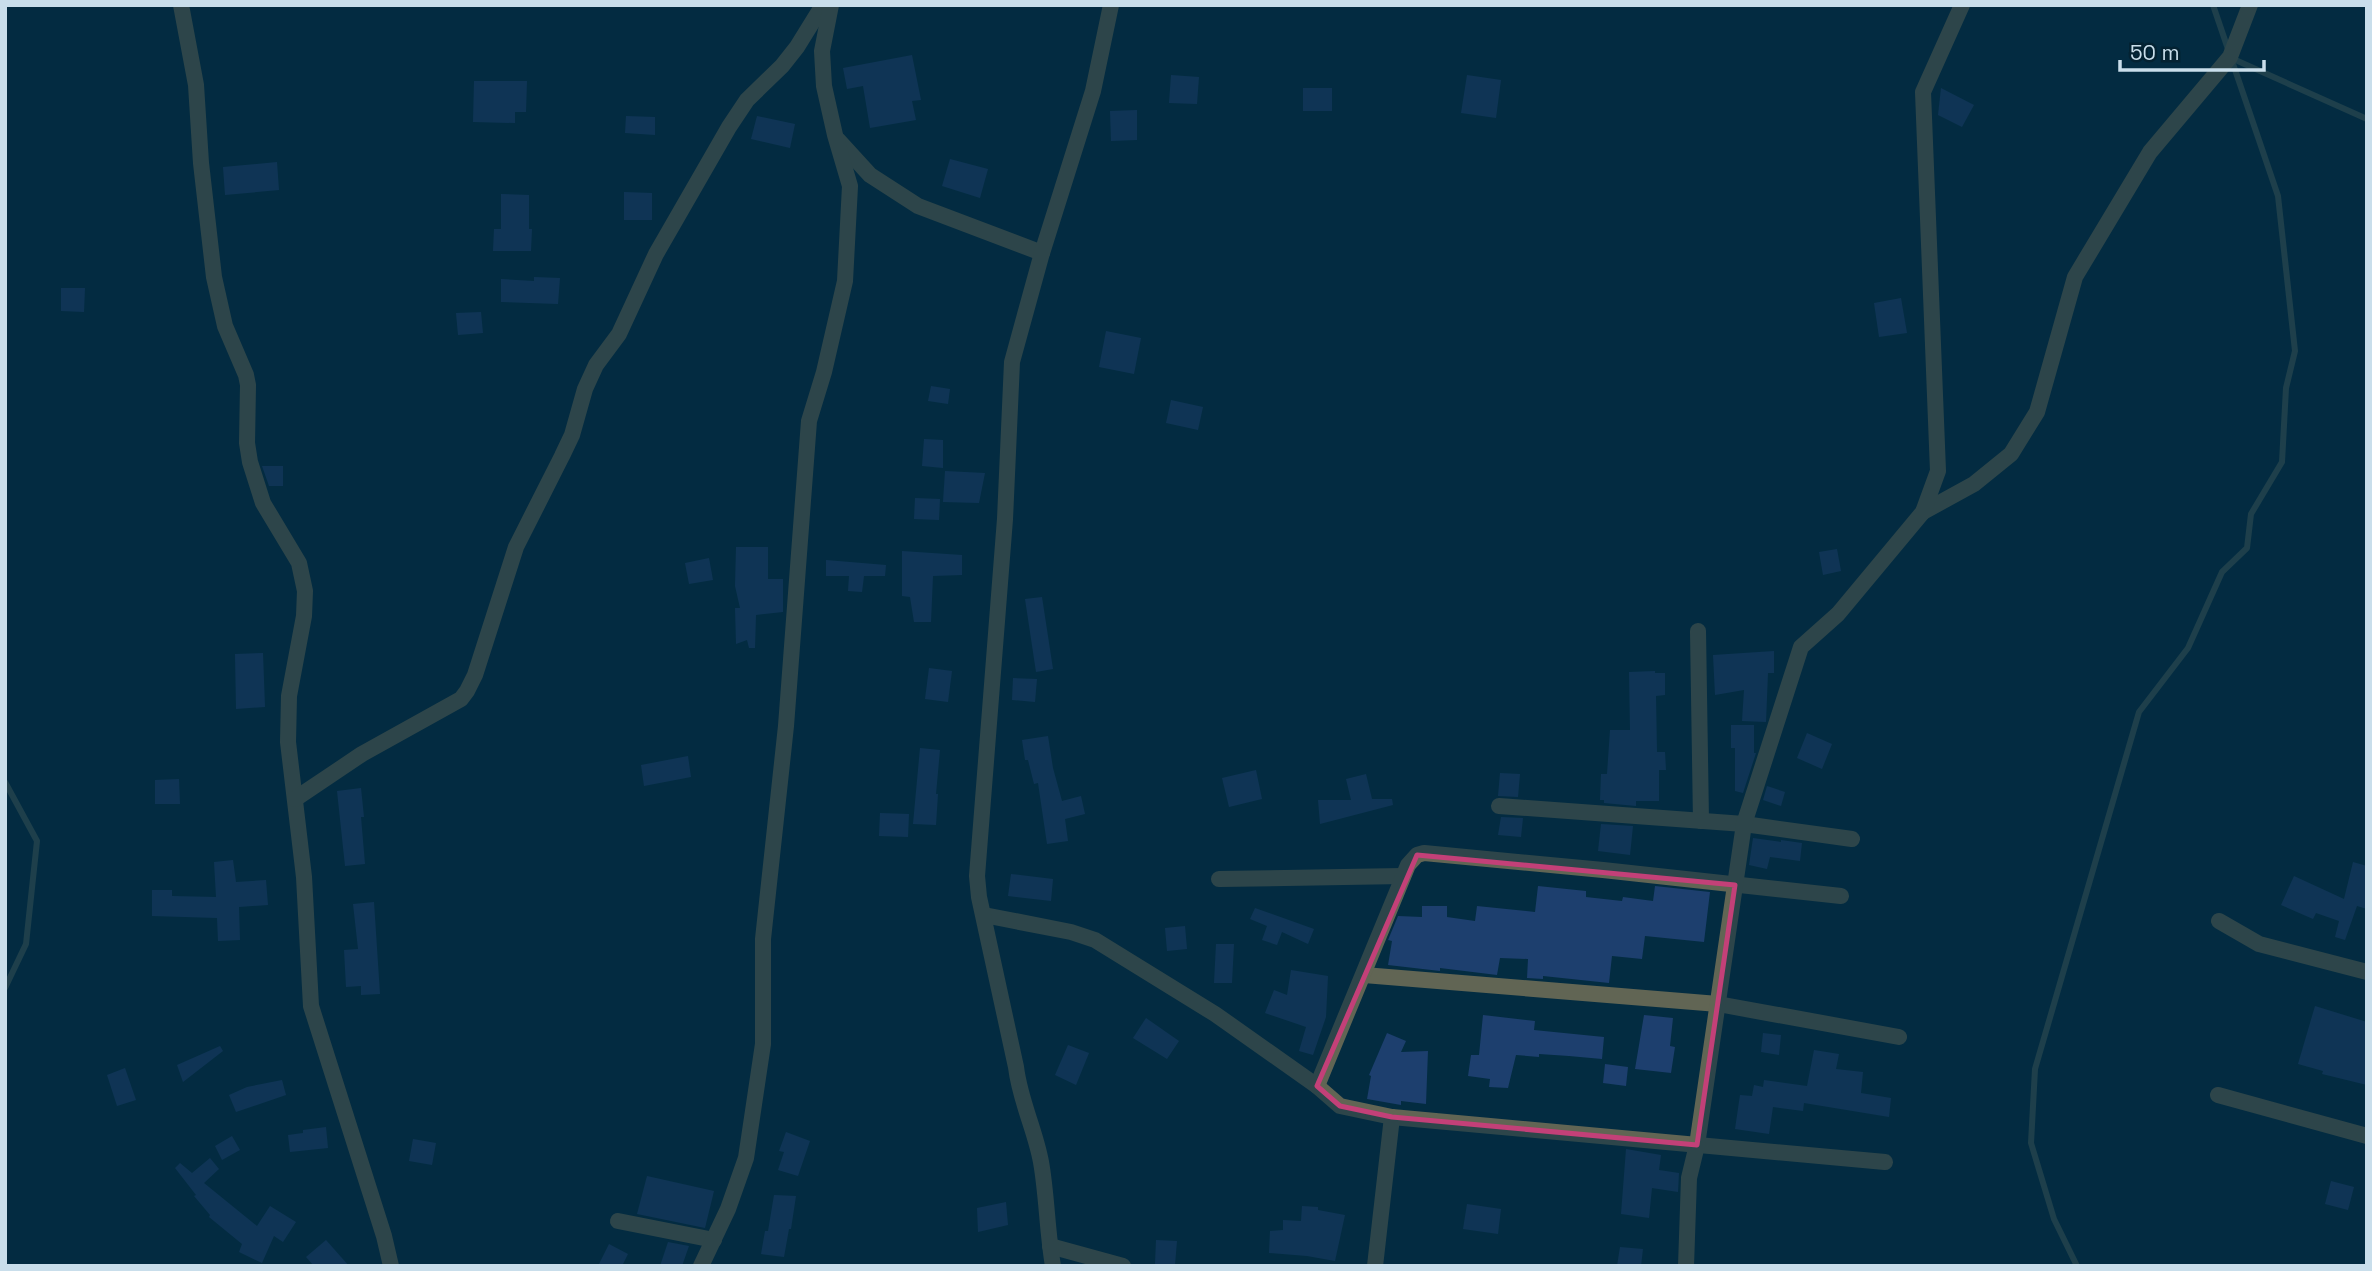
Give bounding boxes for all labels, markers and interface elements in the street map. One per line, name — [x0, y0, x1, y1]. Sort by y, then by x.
scale bar — [2120, 28, 2264, 72]
text: 50 m — [2130, 39, 2180, 66]

